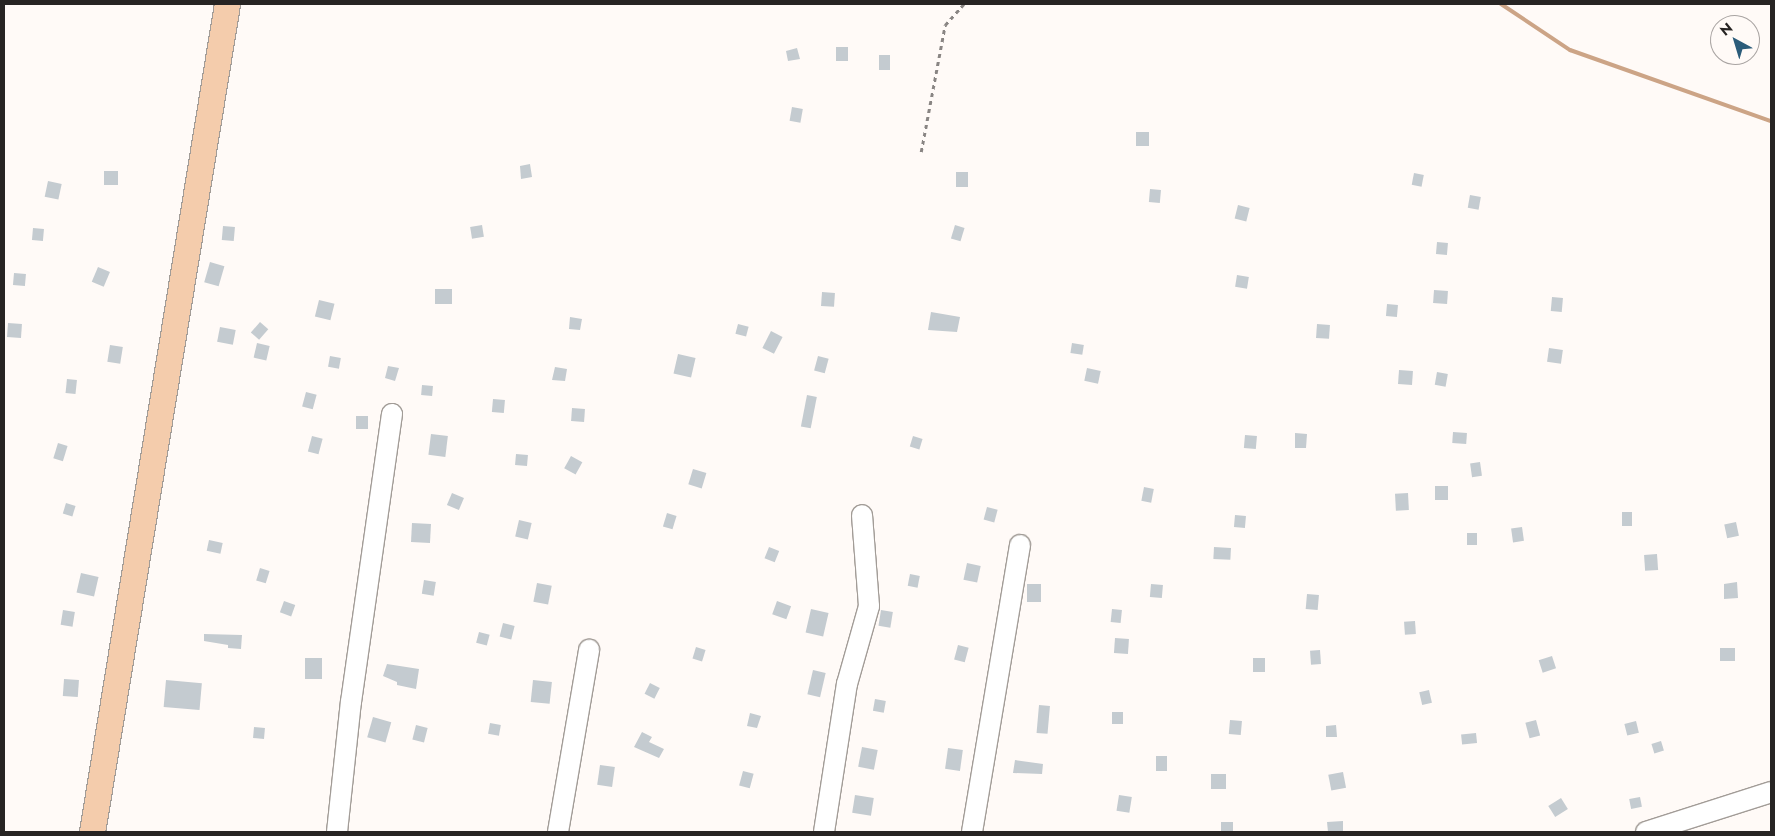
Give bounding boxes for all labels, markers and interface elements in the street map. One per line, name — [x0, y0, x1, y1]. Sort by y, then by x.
north arrow — [1710, 15, 1760, 65]
text: N — [1716, 18, 1737, 40]

